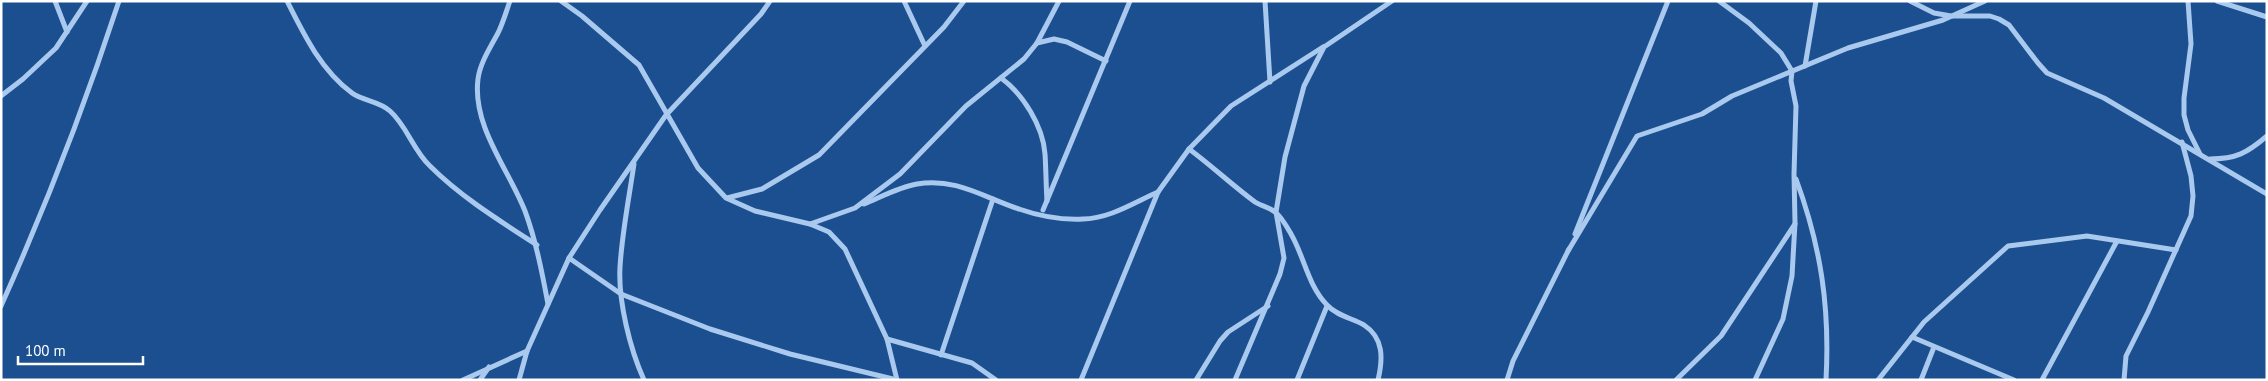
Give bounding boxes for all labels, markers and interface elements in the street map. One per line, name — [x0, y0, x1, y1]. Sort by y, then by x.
scale bar — [18, 334, 142, 366]
text: 100 m — [25, 341, 66, 360]

